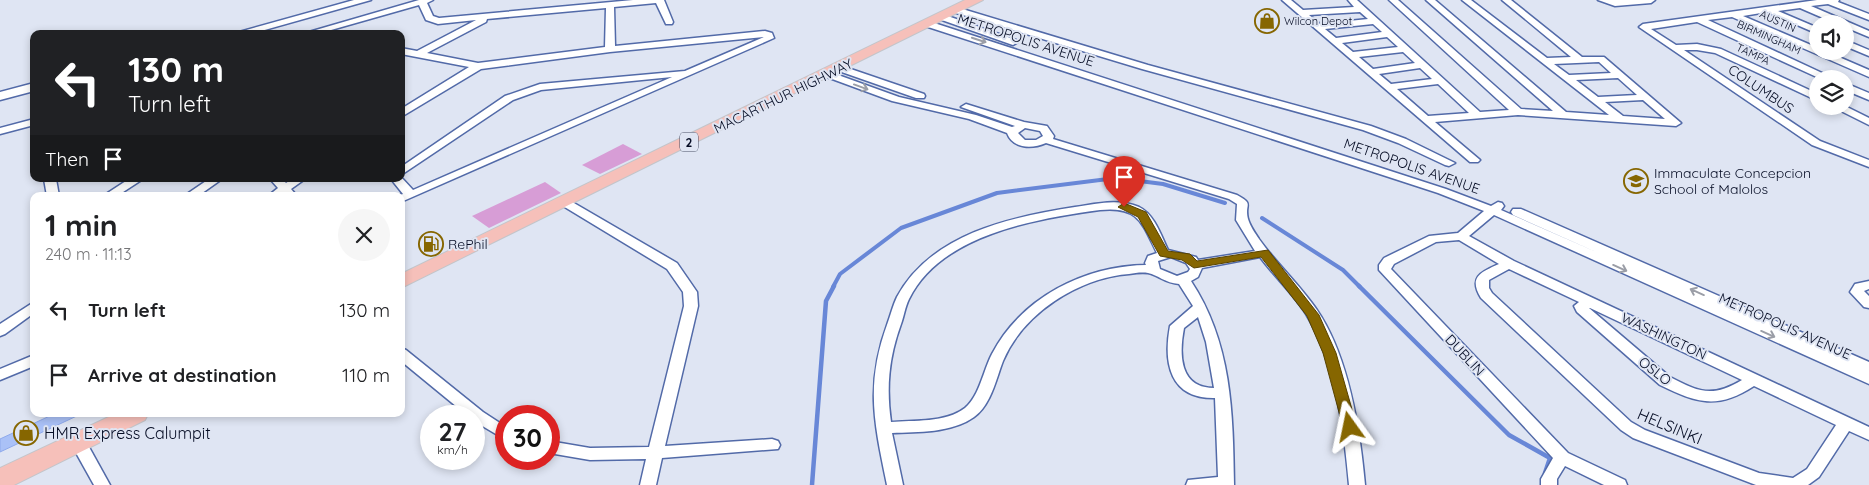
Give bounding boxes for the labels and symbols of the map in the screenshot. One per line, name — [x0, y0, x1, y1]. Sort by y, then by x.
street label: AUSTIN — [1758, 7, 1798, 35]
shop icon: Wilcon Depot — [1254, 8, 1280, 34]
street label: METROPOLIS AVENUE — [955, 9, 1097, 71]
place label: Wilcon Depot — [1284, 14, 1353, 28]
street label: BIRMINGHAM — [1735, 17, 1803, 57]
one-way arrow — [971, 36, 987, 46]
street label: TAMPA — [1734, 40, 1772, 68]
street label: MACARTHUR HIGHWAY — [711, 54, 856, 138]
street label: COLUMBUS — [1725, 60, 1797, 118]
one-way arrow — [853, 83, 869, 92]
road number: 2 — [680, 132, 698, 152]
street label: METROPOLIS AVENUE — [1342, 134, 1482, 198]
pin — [1103, 156, 1145, 207]
place label: Immaculate Concepcion School of Malolos — [1654, 164, 1811, 198]
school or university icon: Immaculate Concepcion School of Malolos — [1623, 168, 1649, 194]
fuel station icon: RePhil — [418, 231, 444, 257]
place label: RePhil — [448, 235, 488, 253]
one-way arrow — [1612, 264, 1627, 273]
one-way arrow — [1689, 286, 1704, 296]
street label: METROPOLIS AVENUE — [1716, 289, 1854, 363]
street label: WASHINGTON — [1618, 308, 1710, 364]
street label: DUBLIN — [1441, 330, 1489, 380]
one-way arrow — [1760, 330, 1775, 340]
street label: OSLO — [1635, 353, 1675, 390]
position arrow — [1323, 400, 1375, 452]
street label: HELSINKI — [1635, 403, 1705, 449]
speed limit sign: 30 — [495, 405, 560, 470]
shop icon: HMR Express Calumpit — [13, 420, 39, 446]
place label: HMR Express Calumpit — [44, 423, 211, 443]

